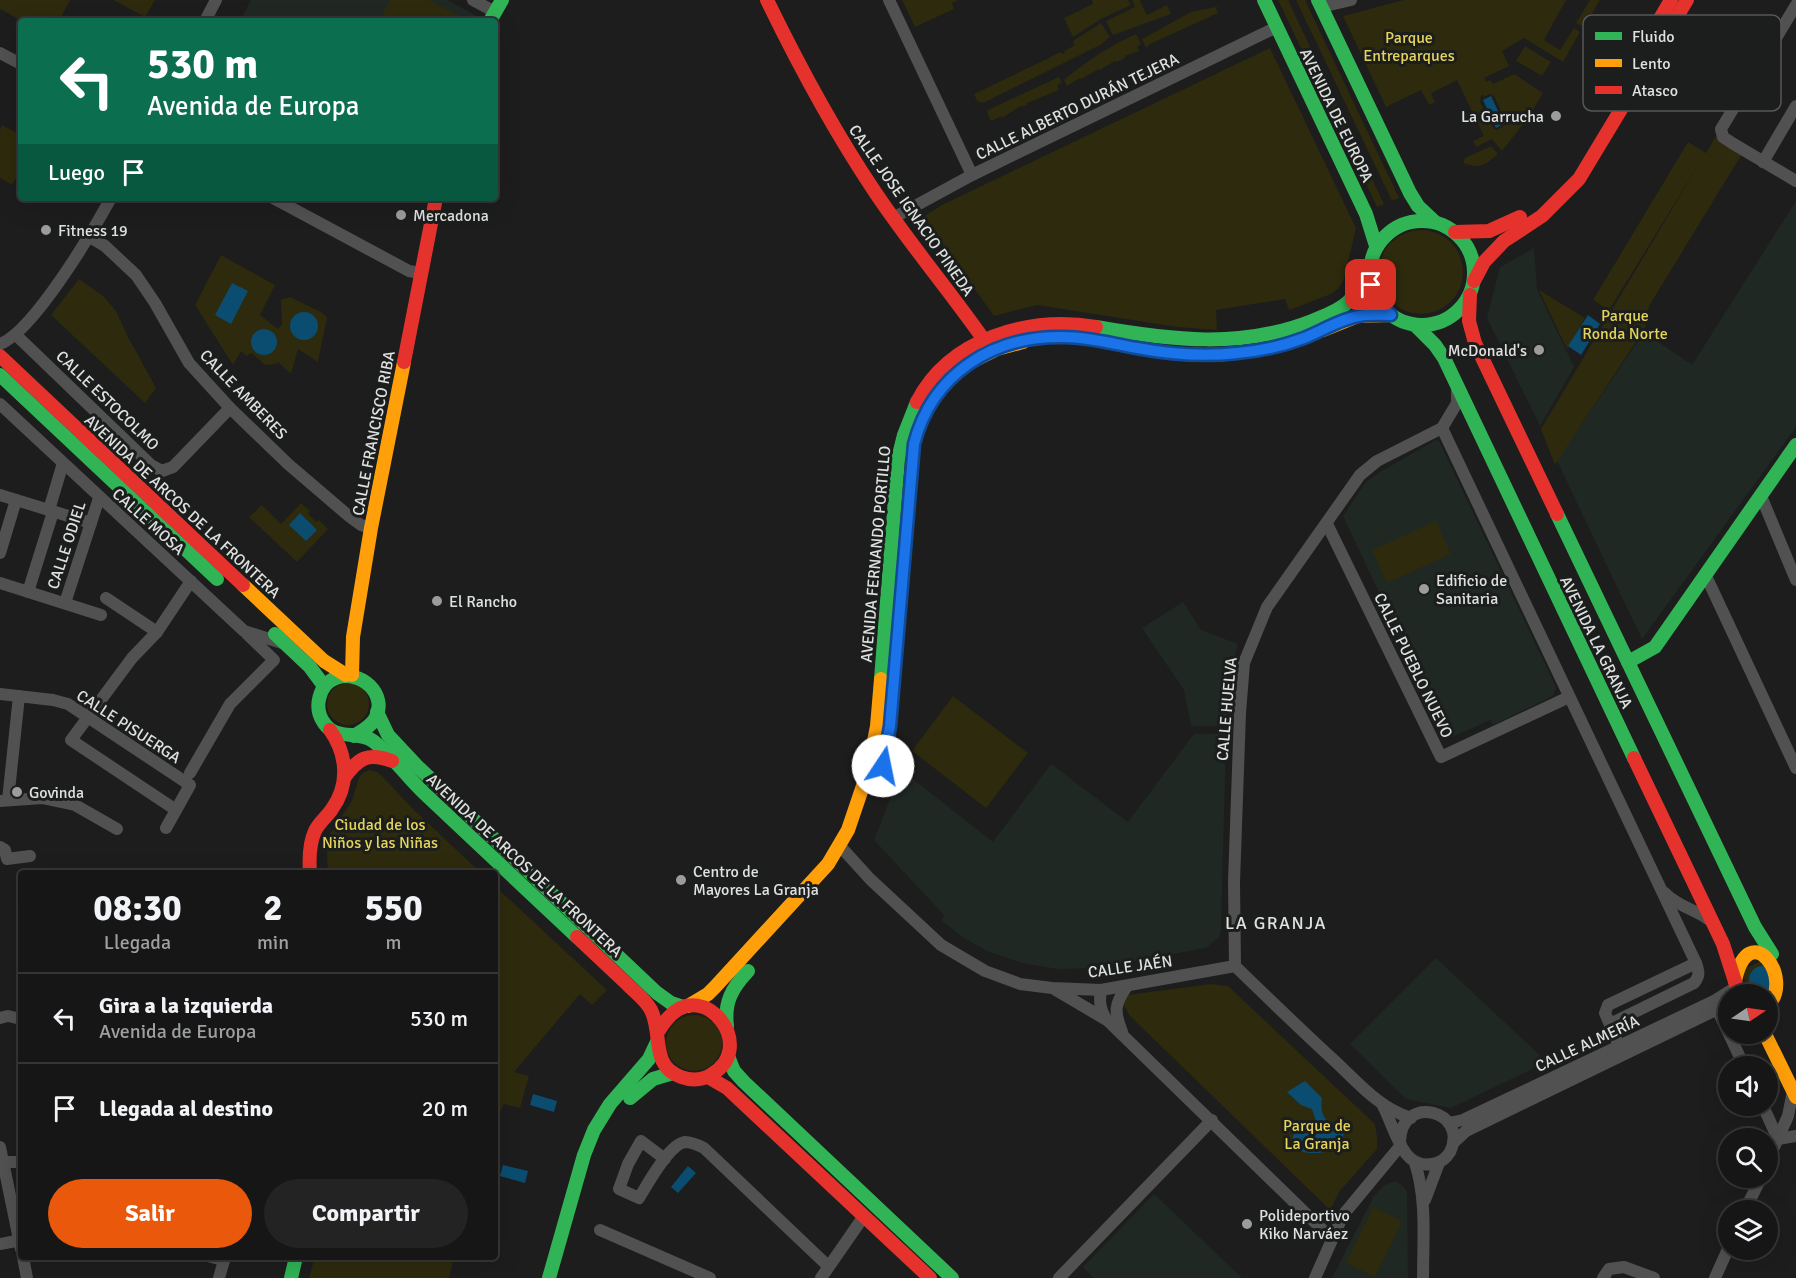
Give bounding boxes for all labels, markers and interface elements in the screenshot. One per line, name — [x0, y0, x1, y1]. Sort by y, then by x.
legend — [1583, 15, 1781, 111]
text: Fluido — [1632, 27, 1675, 47]
park label: Parque Entreparques — [1363, 28, 1455, 66]
text: 530 m — [147, 39, 258, 90]
icon: left — [48, 42, 126, 120]
street label: AVENIDA DE EUROPA — [1295, 45, 1377, 186]
street label: CALLE ALBERTO DURÁN TEJERA — [973, 49, 1182, 165]
text: Lento — [1632, 54, 1670, 74]
text: Atasco — [1632, 81, 1678, 101]
text: Avenida de Europa — [147, 90, 359, 123]
place label: La Garrucha — [1461, 107, 1544, 127]
marker: La Garrucha — [1549, 109, 1563, 123]
street label: CALLE JOSE IGNACIO PINEDA — [844, 121, 978, 300]
icon: arrive — [117, 156, 150, 189]
text: Luego — [48, 159, 105, 186]
place label: Mercadona — [413, 206, 489, 226]
marker: Mercadona — [394, 208, 408, 222]
place label: Fitness 19 — [58, 221, 128, 241]
marker: Fitness 19 — [39, 223, 53, 237]
pin — [1345, 259, 1396, 310]
icon: arrive — [1354, 268, 1387, 301]
park label: Parque Ronda Norte — [1582, 306, 1668, 344]
place label: McDonald's — [1448, 341, 1527, 361]
marker: McDonald's — [1532, 343, 1546, 357]
street label: CALLE ESTOCOLMO — [52, 346, 163, 455]
street label: CALLE AMBERES — [195, 346, 291, 444]
street label: CALLE FRANCISCO RIBA — [348, 349, 400, 517]
street label: AVENIDA DE ARCOS DE LA FRONTERA — [80, 411, 285, 603]
street label: AVENIDA FERNANDO PORTILLO — [857, 445, 895, 663]
street label: CALLE MOSA — [108, 484, 189, 560]
street label: CALLE ODIEL — [43, 499, 91, 592]
place label: Edificio de Sanitaria — [1436, 571, 1507, 609]
street label: AVENIDA LA GRANJA — [1555, 573, 1637, 712]
marker: Edificio de Sanitaria — [1417, 582, 1431, 596]
street label: CALLE PUEBLO NUEVO — [1369, 590, 1457, 741]
place label: El Rancho — [449, 592, 517, 612]
marker: El Rancho — [430, 594, 444, 608]
street label: CALLE HUELVA — [1213, 656, 1242, 762]
street label: CALLE PISUERGA — [73, 686, 185, 768]
position arrow — [851, 734, 915, 798]
street label: AVENIDA DE ARCOS DE LA FRONTERA — [422, 770, 627, 962]
place label: Govinda — [29, 783, 84, 803]
marker: Govinda — [10, 785, 24, 799]
park label: Ciudad de los Niños y las Niñas — [322, 815, 438, 853]
place label: Centro de Mayores La Granja — [693, 862, 819, 900]
marker: Centro de Mayores La Granja — [674, 873, 688, 887]
text: 08:30 — [93, 886, 182, 931]
text: 2 — [263, 886, 283, 931]
text: 550 — [364, 886, 423, 931]
district label: LA GRANJA — [1225, 912, 1327, 934]
text: Llegada — [104, 930, 171, 955]
text: min — [257, 930, 289, 955]
text: m — [386, 930, 402, 955]
street label: CALLE JAÉN — [1087, 951, 1174, 983]
north arrow — [1718, 984, 1778, 1044]
map controls — [1718, 984, 1778, 1260]
text: Gira a la izquierda — [99, 992, 273, 1019]
icon: left — [48, 1002, 81, 1035]
text: 530 m — [410, 1005, 468, 1032]
street label: CALLE ALMERÍA — [1532, 1011, 1643, 1077]
text: Avenida de Europa — [99, 1019, 256, 1044]
button: sound — [1718, 1056, 1778, 1116]
icon: arrive — [48, 1092, 81, 1125]
text: Llegada al destino — [99, 1095, 273, 1122]
text: 20 m — [422, 1095, 468, 1122]
park label: Parque de La Granja — [1283, 1116, 1351, 1154]
button: search — [1718, 1128, 1778, 1188]
button: Salir — [48, 1179, 252, 1248]
button: Compartir — [264, 1179, 468, 1248]
button: layers — [1718, 1200, 1778, 1260]
place label: Polideportivo Kiko Narváez — [1259, 1206, 1350, 1244]
marker: Polideportivo Kiko Narváez — [1240, 1217, 1254, 1231]

